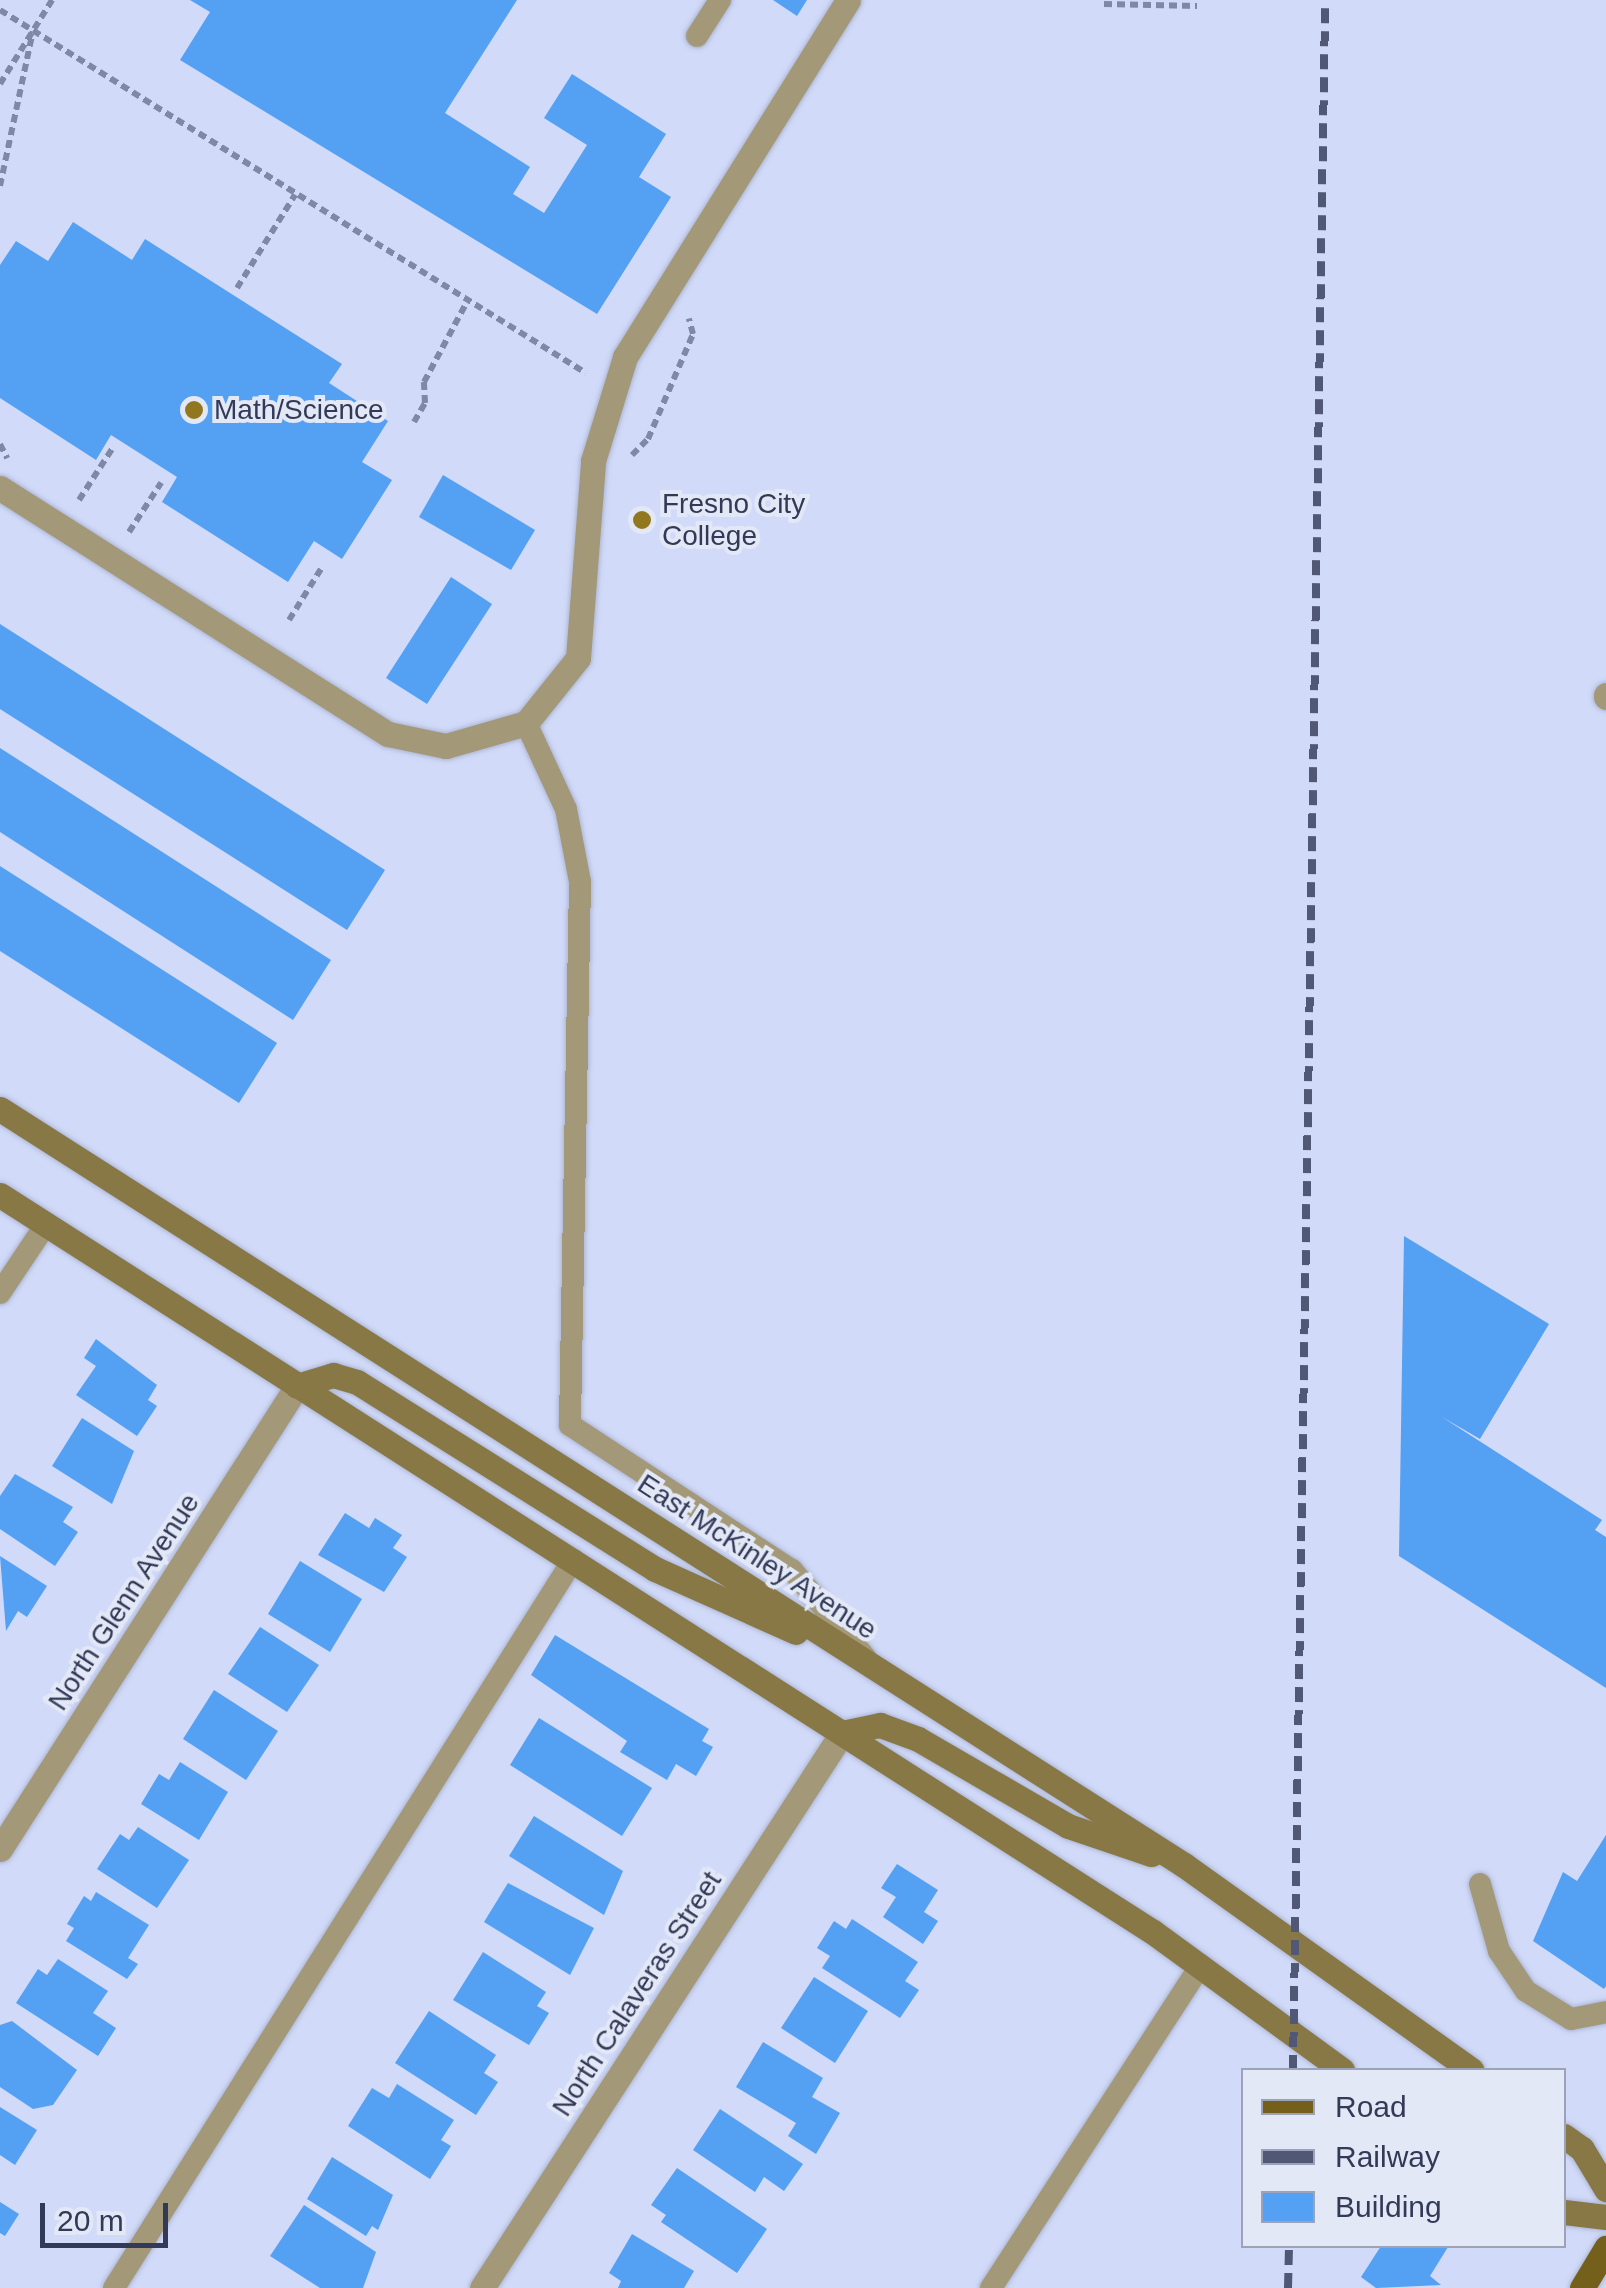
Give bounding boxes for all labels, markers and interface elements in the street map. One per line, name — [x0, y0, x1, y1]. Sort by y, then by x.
place label: Math/Science — [214, 393, 384, 427]
marker: Math/Science — [183, 399, 205, 421]
place label: Fresno City College — [662, 487, 805, 553]
marker: Fresno City College — [631, 509, 653, 531]
street label: East McKinley Avenue — [631, 1467, 883, 1647]
street label: North Glenn Avenue — [41, 1487, 207, 1717]
street label: North Calaveras Street — [545, 1865, 729, 2123]
legend — [1241, 2068, 1566, 2248]
text: Road — [1335, 2090, 1407, 2123]
text: Railway — [1335, 2140, 1440, 2173]
scale bar — [45, 2183, 172, 2245]
text: Building — [1335, 2190, 1442, 2223]
text: 20 m — [57, 2204, 124, 2237]

